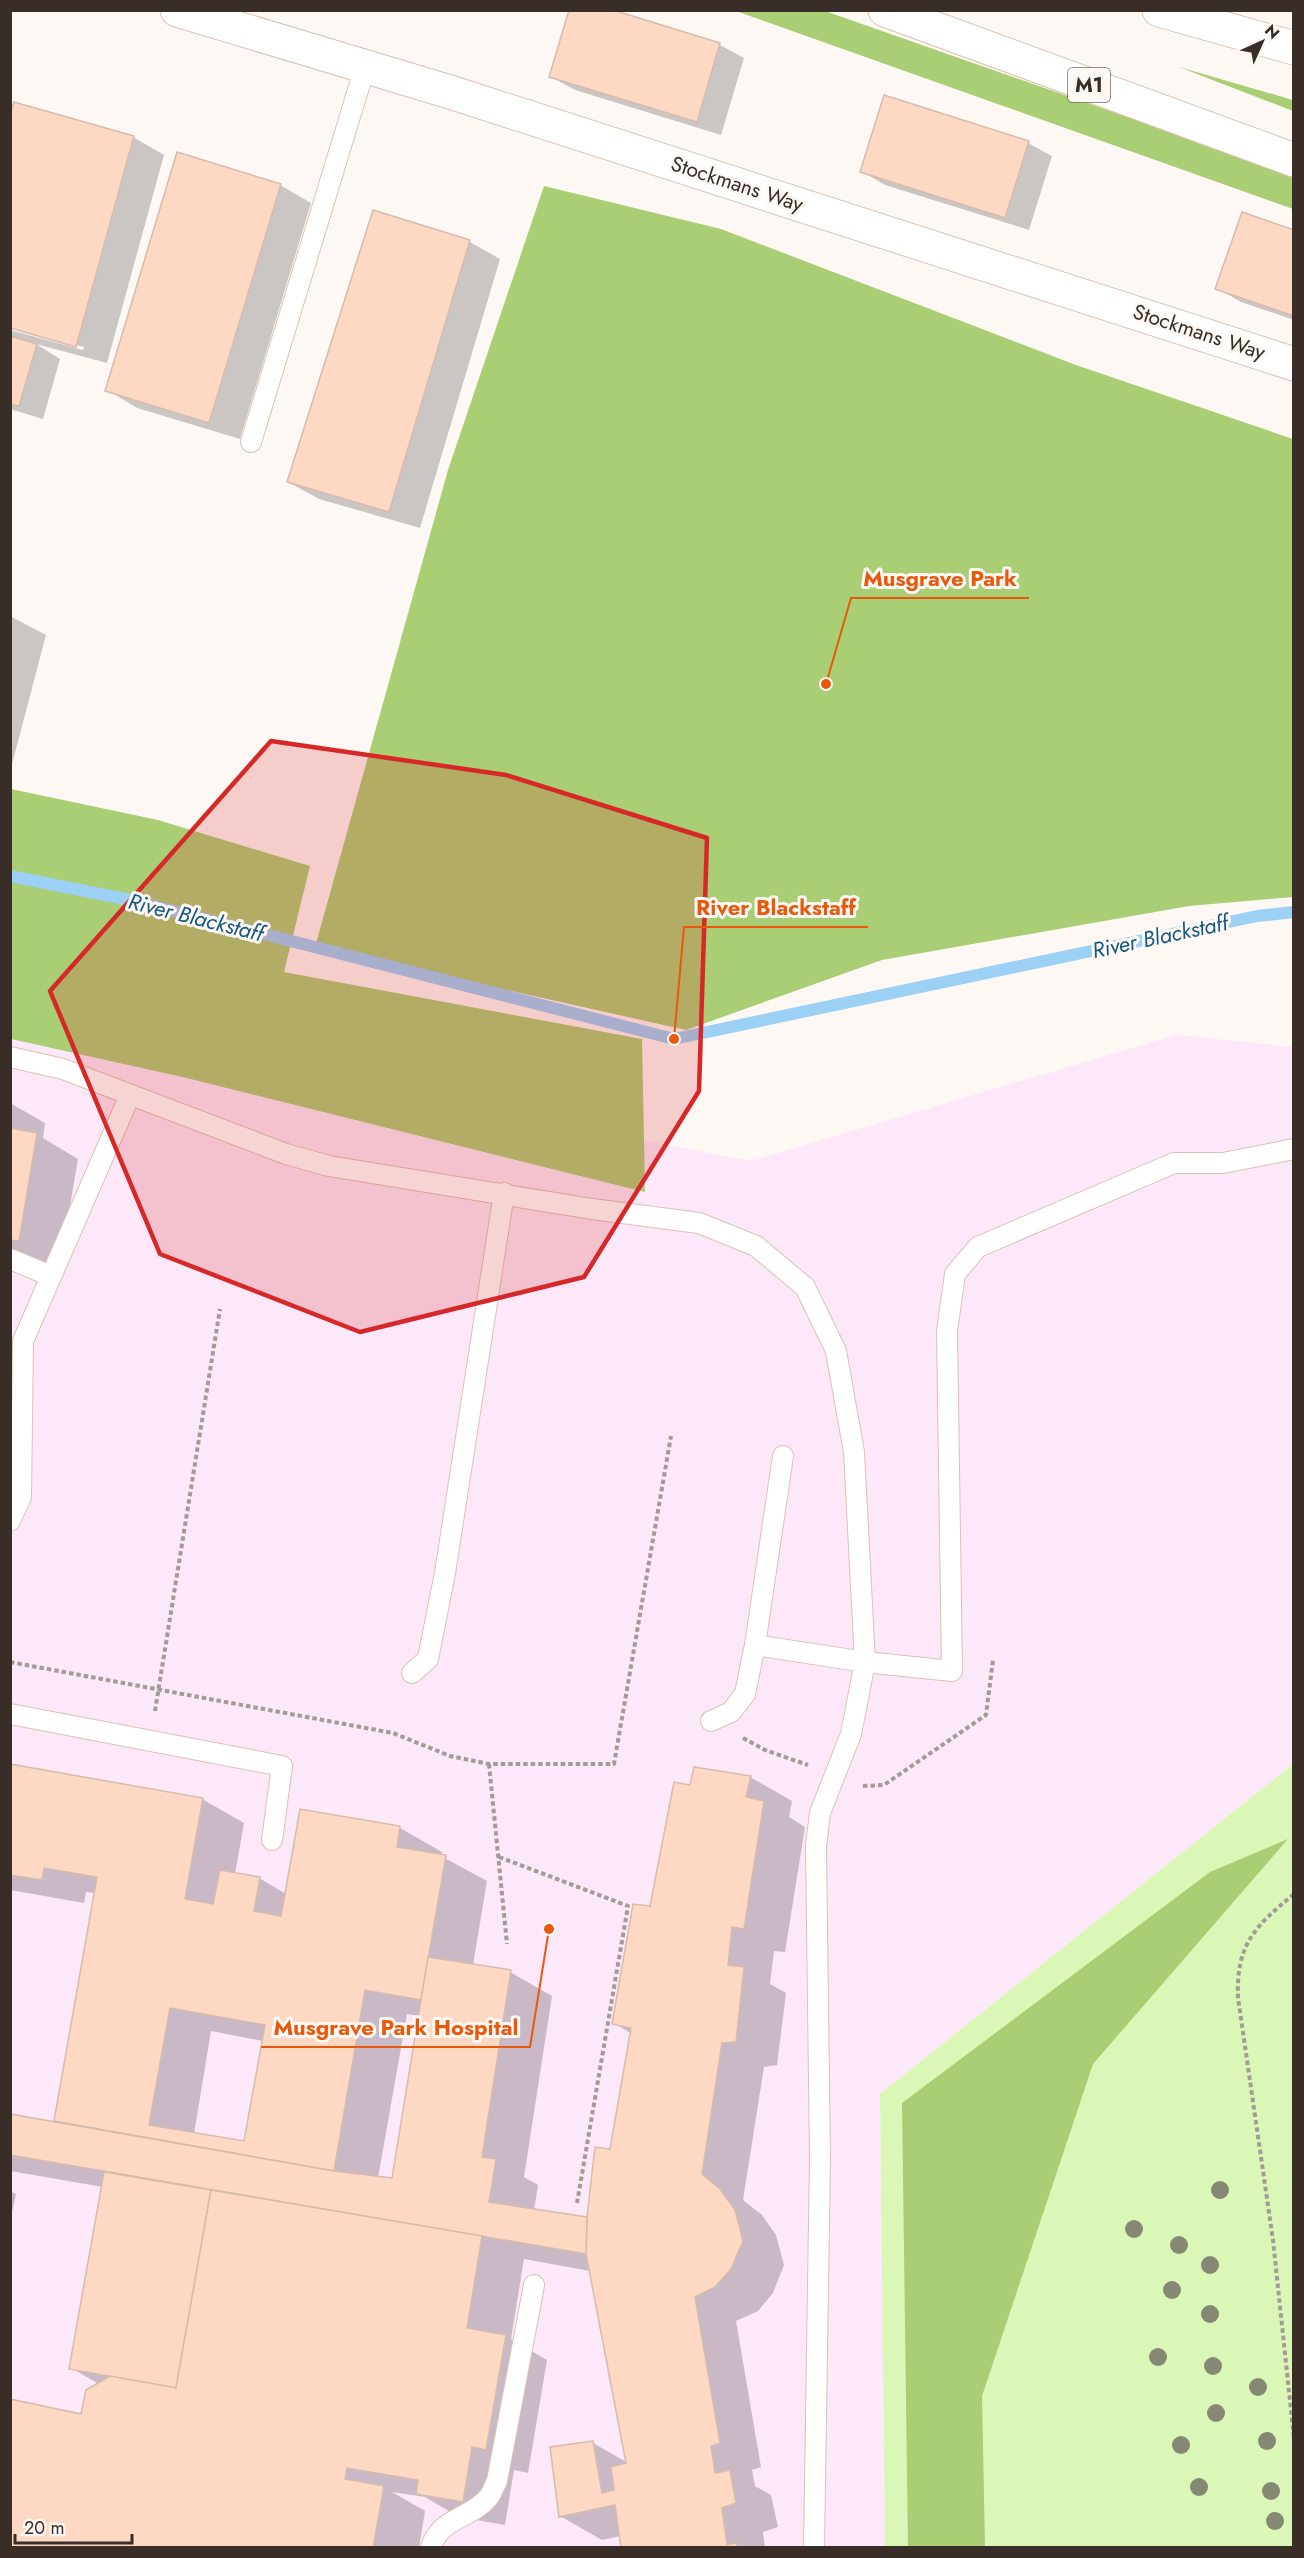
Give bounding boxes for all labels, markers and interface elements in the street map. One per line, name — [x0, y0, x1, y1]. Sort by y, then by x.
north arrow — [1232, 12, 1292, 72]
text: N — [1260, 19, 1285, 44]
road number: M1 — [1068, 68, 1110, 102]
street label: Stockmans Way — [667, 148, 808, 220]
street label: Stockmans Way — [1129, 296, 1270, 368]
callout: Musgrave Park — [851, 558, 1029, 598]
text: Musgrave Park — [863, 562, 1017, 594]
water label: River Blackstaff — [125, 885, 270, 950]
callout: River Blackstaff — [684, 887, 868, 927]
text: River Blackstaff — [696, 891, 857, 923]
water label: River Blackstaff — [1089, 905, 1234, 966]
callout: Musgrave Park Hospital — [261, 2007, 530, 2047]
text: Musgrave Park Hospital — [274, 2011, 518, 2043]
scale bar — [15, 2507, 132, 2545]
text: 20 m — [24, 2515, 64, 2541]

